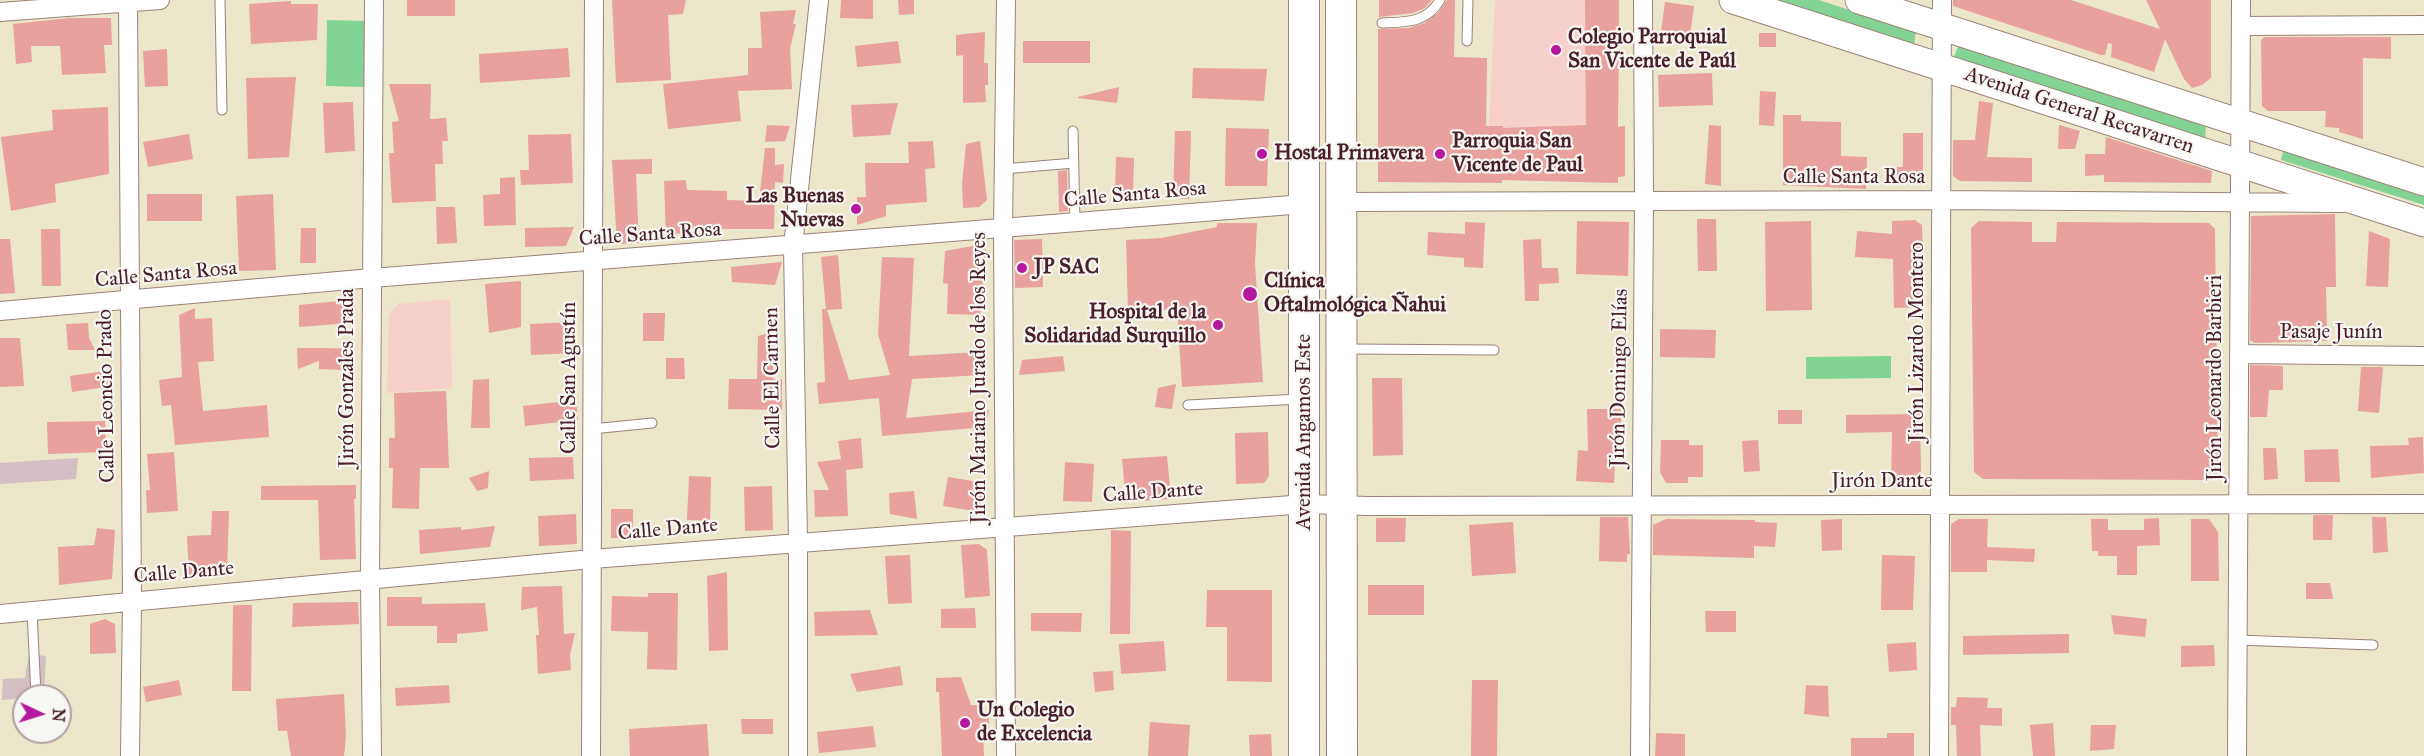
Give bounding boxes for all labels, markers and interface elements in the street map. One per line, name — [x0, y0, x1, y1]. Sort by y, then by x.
place label: Colegio Parroquial San Vicente de Paúl — [1568, 25, 1736, 75]
marker: Colegio Parroquial San Vicente de Paúl — [1549, 43, 1563, 57]
street label: Avenida General Recavarren — [1961, 62, 2197, 160]
place label: Parroquia San Vicente de Paul — [1452, 129, 1583, 179]
place label: Hostal Primavera — [1274, 141, 1424, 167]
marker: Hostal Primavera — [1255, 147, 1269, 161]
marker: Parroquia San Vicente de Paul — [1433, 147, 1447, 161]
street label: Calle Santa Rosa — [1783, 165, 1925, 191]
street label: Calle Santa Rosa — [1063, 176, 1207, 214]
place label: Las Buenas Nuevas — [746, 184, 844, 234]
marker: Las Buenas Nuevas — [849, 202, 863, 216]
street label: Calle Santa Rosa — [578, 217, 722, 253]
street label: Jirón Mariano Jurado de los Reyes — [967, 232, 993, 524]
street label: Jirón Lizardo Montero — [1905, 242, 1931, 442]
place label: JP SAC — [1034, 255, 1099, 281]
street label: Calle Santa Rosa — [94, 256, 238, 294]
marker: JP SAC — [1015, 261, 1029, 275]
place label: Clínica Oftalmológica Ñahui — [1264, 269, 1446, 319]
street label: Jirón Leonardo Barbieri — [2203, 275, 2229, 481]
marker: Clínica Oftalmológica Ñahui — [1241, 285, 1259, 303]
street label: Jirón Gonzales Prada — [335, 288, 361, 468]
street label: Jirón Domingo Elías — [1606, 288, 1634, 468]
place label: Hospital de la Solidaridad Surquillo — [1024, 300, 1206, 350]
street label: Calle San Agustín — [557, 302, 583, 454]
street label: Calle El Carmen — [759, 307, 787, 449]
street label: Calle Leoncio Prado — [93, 309, 121, 483]
marker: Hospital de la Solidaridad Surquillo — [1211, 318, 1225, 332]
street label: Pasaje Junín — [2279, 320, 2383, 346]
street label: Avenida Angamos Este — [1292, 334, 1318, 530]
street label: Jirón Dante — [1831, 469, 1933, 495]
street label: Calle Dante — [1102, 477, 1204, 509]
street label: Calle Dante — [617, 513, 719, 547]
street label: Calle Dante — [133, 556, 235, 590]
north arrow — [12, 684, 72, 744]
place label: Un Colegio de Excelencia — [977, 698, 1092, 748]
text: N — [49, 708, 68, 723]
marker: Un Colegio de Excelencia — [958, 716, 972, 730]

